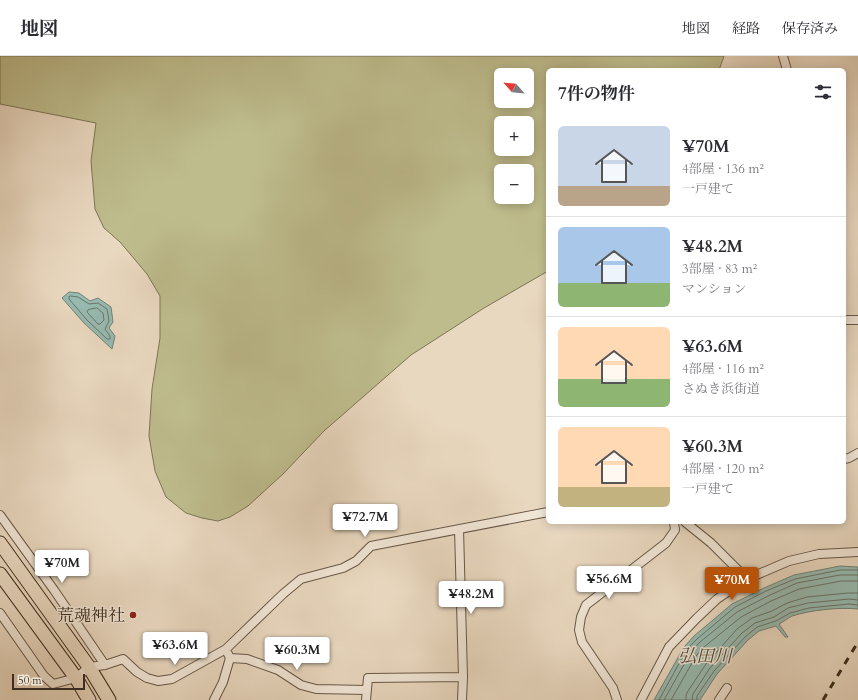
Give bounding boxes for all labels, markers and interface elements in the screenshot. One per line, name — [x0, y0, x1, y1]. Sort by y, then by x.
text: 地図 — [20, 16, 58, 42]
text: 地図 — [682, 19, 710, 38]
text: 経路 — [732, 19, 760, 38]
text: 保存済み — [782, 19, 838, 38]
north arrow — [494, 68, 534, 108]
map controls — [494, 68, 534, 204]
icon: filters — [812, 81, 834, 103]
text: 7件の物件 — [558, 82, 635, 105]
button: + — [494, 116, 534, 156]
text: ¥70M — [682, 135, 729, 158]
icon: home — [590, 142, 638, 190]
text: 4部屋 · 136 m² — [682, 160, 764, 178]
button: − — [494, 164, 534, 204]
text: 一戸建て — [682, 180, 734, 198]
text: ¥48.2M — [682, 235, 743, 258]
icon: home — [590, 243, 638, 291]
text: 3部屋 · 83 m² — [682, 260, 757, 278]
text: マンション — [682, 280, 746, 298]
text: ¥63.6M — [682, 335, 743, 358]
icon: home — [590, 343, 638, 391]
text: 4部屋 · 116 m² — [682, 360, 764, 378]
text: さぬき浜街道 — [682, 380, 760, 398]
text: ¥60.3M — [682, 435, 743, 458]
icon: home — [590, 443, 638, 491]
text: 4部屋 · 120 m² — [682, 460, 764, 478]
text: 一戸建て — [682, 480, 734, 498]
pin: ¥72.7M — [332, 504, 398, 538]
text: ¥72.7M — [342, 508, 388, 526]
pin: ¥70M — [38, 550, 86, 584]
text: ¥70M — [44, 554, 80, 572]
pin: ¥56.6M — [576, 566, 642, 600]
pin: ¥70M — [708, 567, 756, 601]
text: ¥56.6M — [586, 570, 632, 588]
text: ¥70M — [714, 571, 750, 589]
pin: ¥48.2M — [438, 581, 504, 615]
text: ¥48.2M — [448, 585, 494, 603]
place label: 荒魂神社 — [57, 604, 125, 627]
marker: 荒魂神社 — [128, 610, 138, 620]
pin: ¥63.6M — [142, 632, 208, 666]
text: ¥63.6M — [152, 636, 198, 654]
pin: ¥60.3M — [264, 637, 330, 671]
text: ¥60.3M — [274, 641, 320, 659]
water label: 弘田川 — [678, 644, 734, 669]
scale bar — [12, 672, 85, 691]
text: 50 m — [18, 673, 42, 688]

